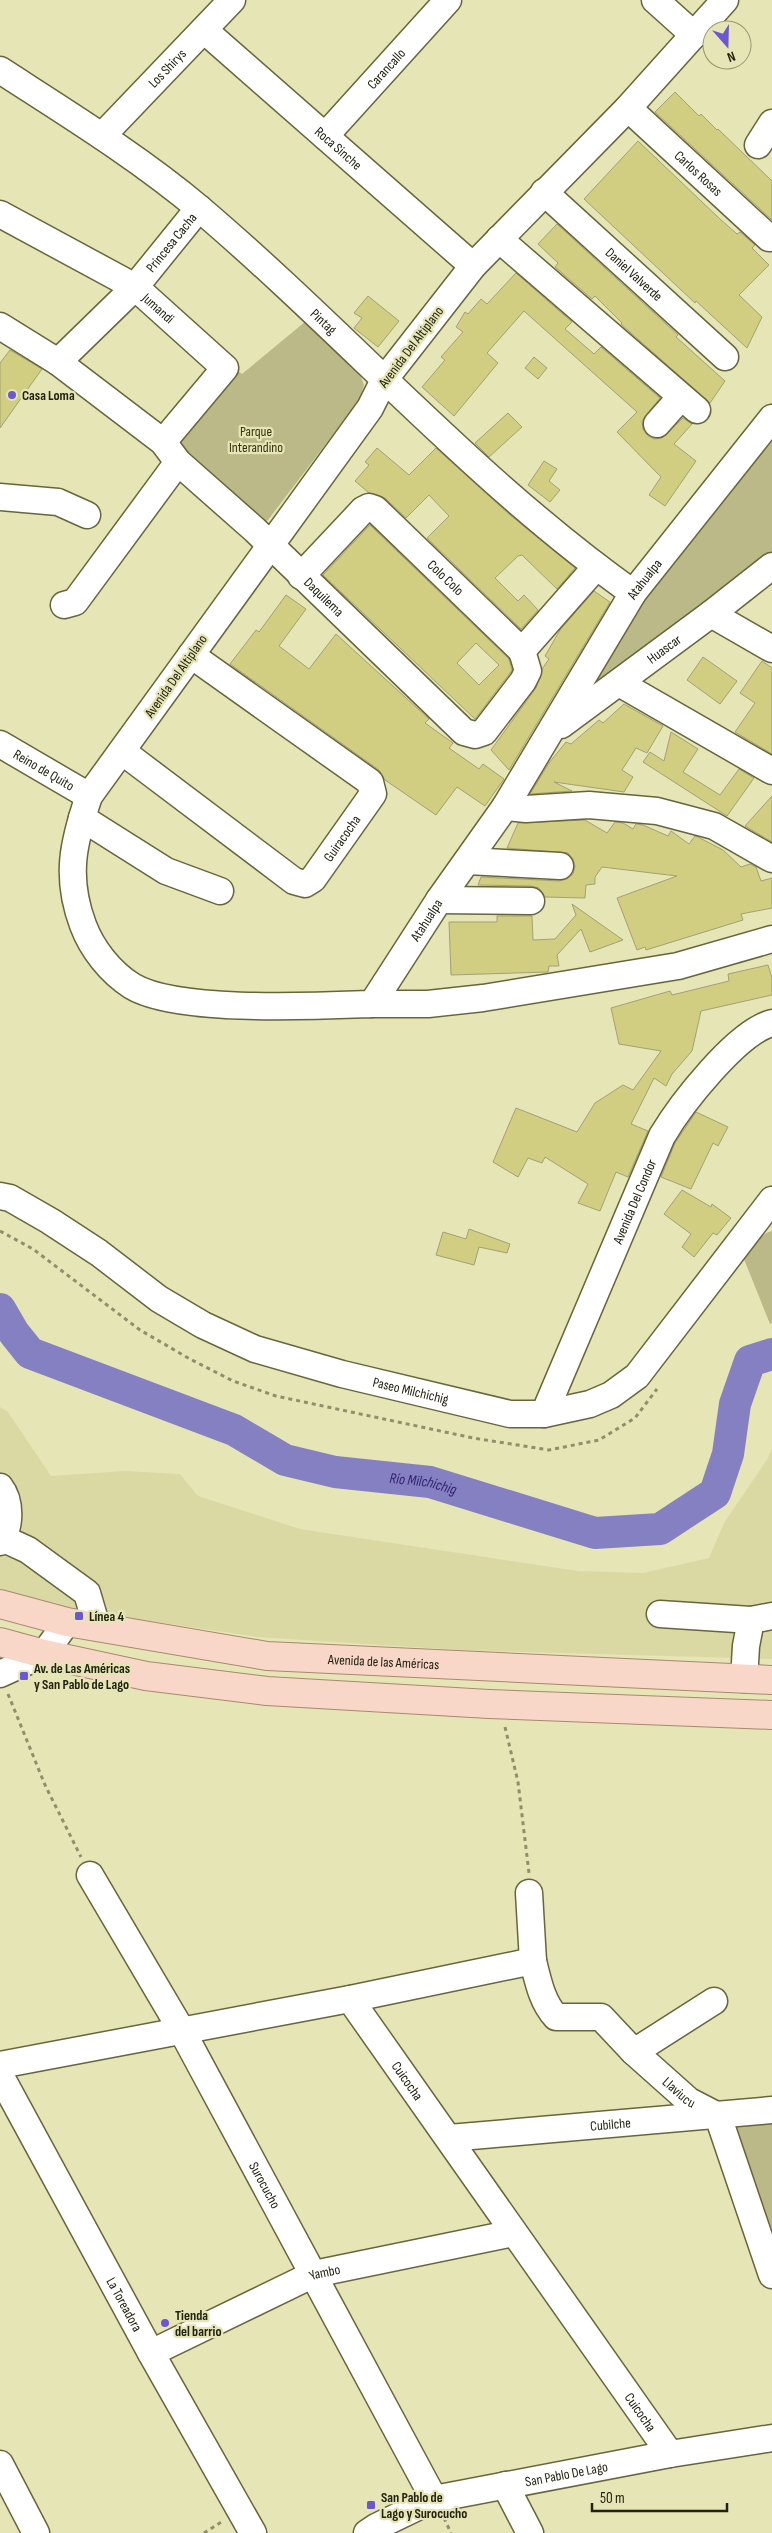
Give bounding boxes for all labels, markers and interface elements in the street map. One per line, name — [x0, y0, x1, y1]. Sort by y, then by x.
north arrow — [702, 20, 752, 70]
street label: Los Shirys — [144, 45, 189, 91]
street label: Carancallo — [363, 45, 409, 92]
text: N — [725, 47, 738, 66]
street label: Roca Sinche — [312, 123, 366, 173]
street label: Carlos Rosas — [671, 147, 726, 199]
street label: Princesa Cacha — [142, 209, 200, 275]
street label: Daniel Valverde — [602, 244, 666, 305]
street label: Jumandi — [138, 289, 178, 327]
street label: Avenida Del Altiplano — [374, 303, 447, 392]
street label: Pintag — [307, 305, 341, 338]
place label: Casa Loma — [22, 387, 75, 404]
marker: Casa Loma — [6, 389, 18, 401]
park label: Parque Interandino — [229, 423, 283, 456]
street label: Atahualpa — [622, 555, 665, 603]
street label: Colo Colo — [424, 556, 468, 599]
street label: Daquilema — [300, 574, 348, 620]
street label: Avenida Del Altiplano — [141, 631, 211, 722]
street label: Huascar — [643, 631, 684, 667]
street label: Reino de Quito — [11, 745, 78, 794]
street label: Guiracocha — [320, 812, 364, 865]
street label: Atahualpa — [406, 896, 446, 945]
street label: Avenida Del Condor — [608, 1156, 660, 1247]
street label: Paseo Milchichig — [371, 1373, 451, 1408]
water label: Río Milchichig — [389, 1468, 459, 1499]
place label: Línea 4 — [89, 1608, 124, 1625]
marker: Línea 4 — [73, 1610, 85, 1622]
street label: Avenida de las Américas — [327, 1650, 440, 1673]
place label: Av. de Las Américas y San Pablo de Lago — [33, 1660, 130, 1693]
marker: Av. de Las Américas y San Pablo de Lago — [18, 1670, 30, 1682]
street label: Cuicocha — [388, 2058, 427, 2104]
street label: Llaviucu — [659, 2073, 699, 2111]
street label: Cubilche — [589, 2114, 631, 2134]
street label: Surocucho — [245, 2159, 284, 2211]
street label: Yambo — [306, 2260, 342, 2284]
street label: La Toreadora — [103, 2274, 146, 2334]
place label: Tienda del barrio — [175, 2307, 222, 2340]
marker: Tienda del barrio — [159, 2317, 171, 2329]
street label: Cuicocha — [621, 2389, 660, 2435]
street label: San Pablo De Lago — [524, 2458, 609, 2490]
scale bar — [592, 2480, 727, 2512]
place label: San Pablo de Lago y Surocucho — [381, 2489, 467, 2522]
text: 50 m — [600, 2489, 625, 2508]
marker: San Pablo de Lago y Surocucho — [365, 2499, 377, 2511]

